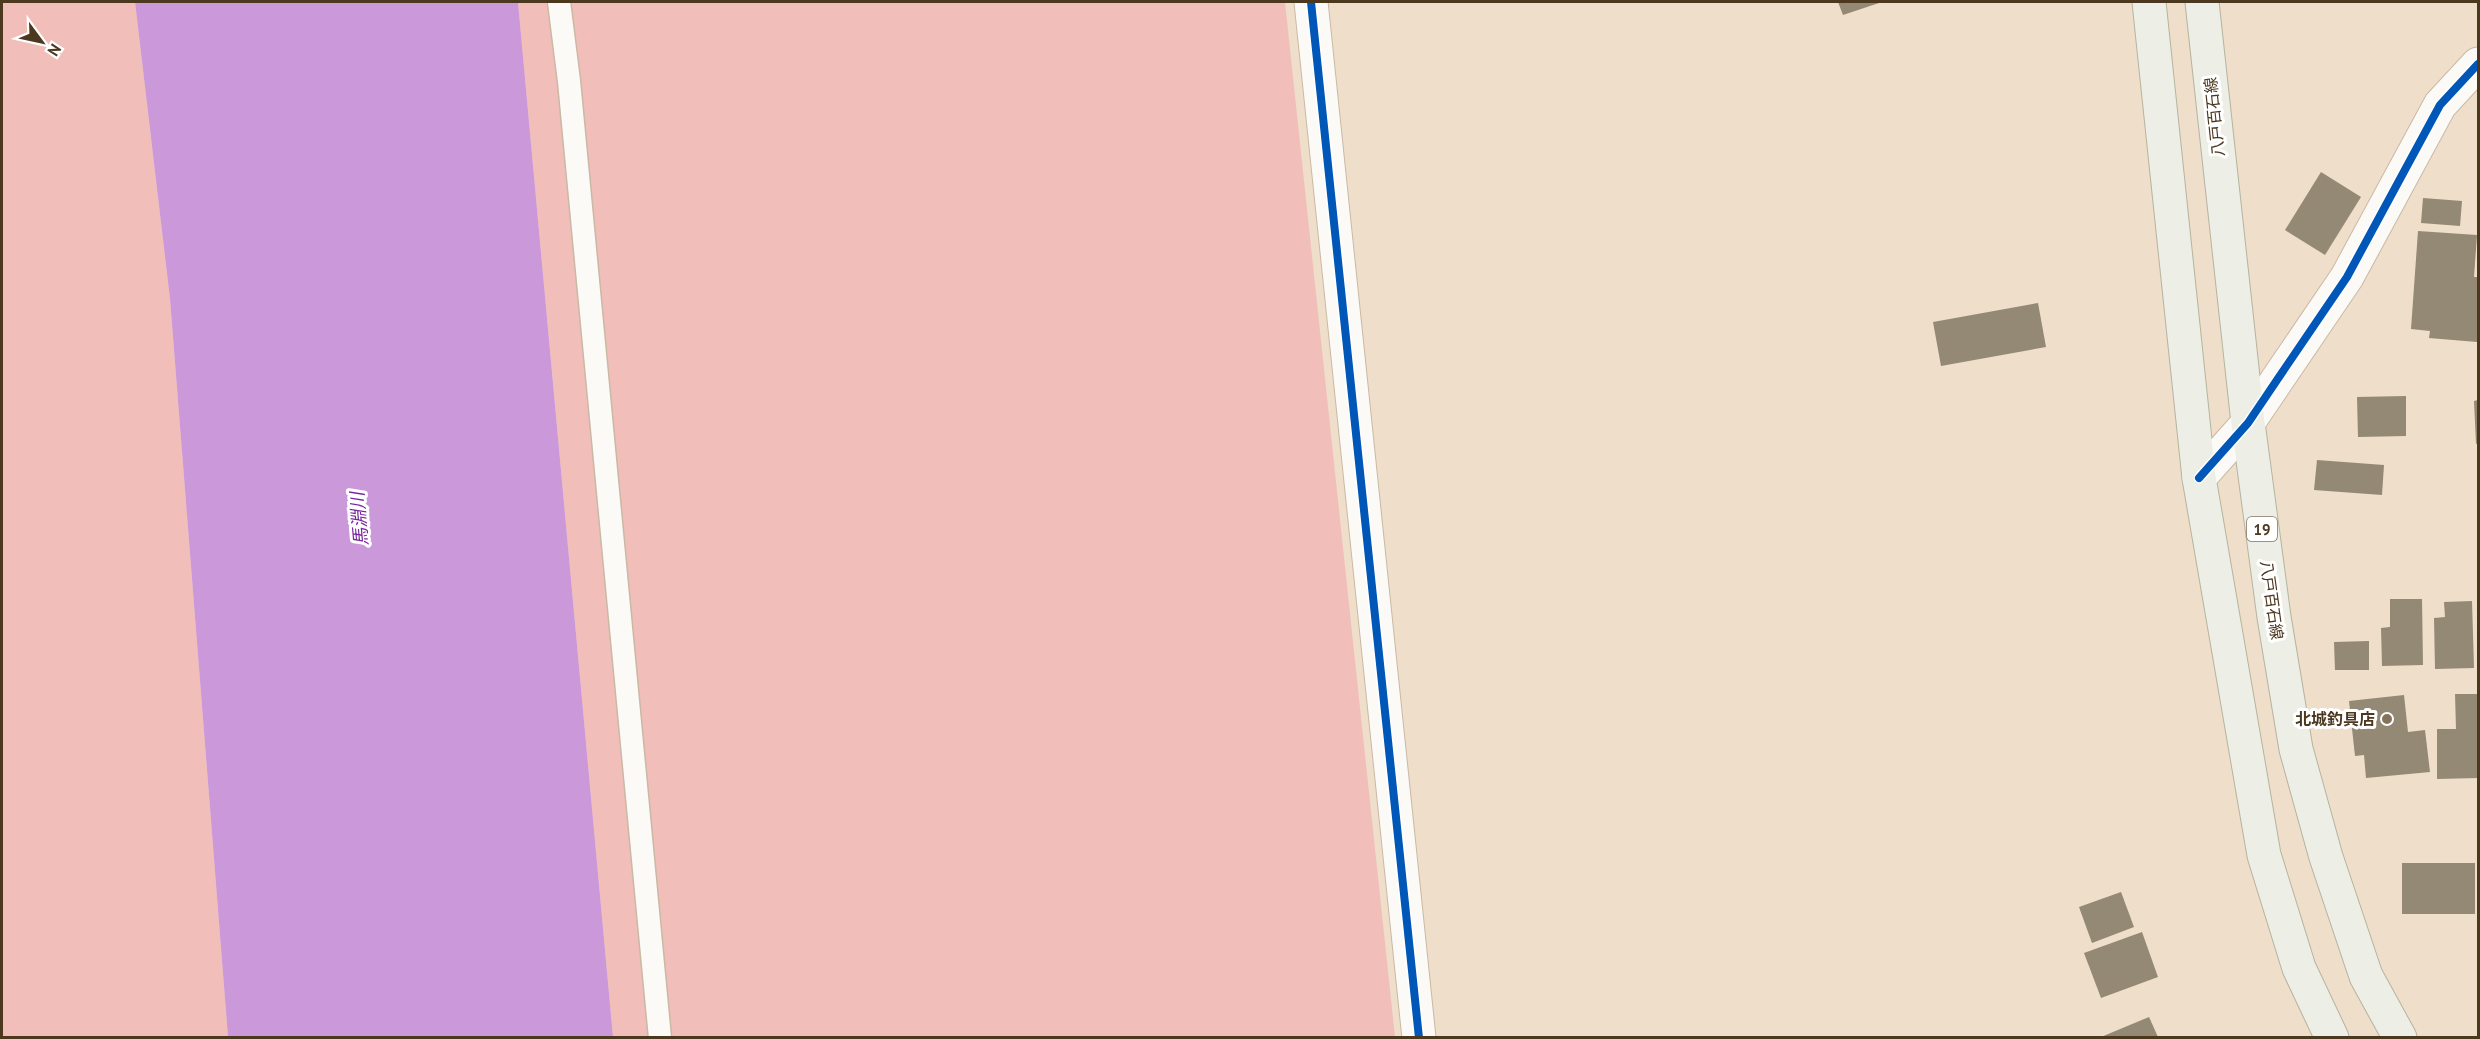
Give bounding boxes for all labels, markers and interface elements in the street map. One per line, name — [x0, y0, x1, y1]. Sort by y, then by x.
north arrow — [12, 12, 72, 72]
text: N — [43, 40, 66, 60]
street label: 八戸百石線 — [2200, 76, 2228, 158]
water label: 馬淵川 — [345, 489, 373, 547]
road number: 19 — [2247, 517, 2277, 541]
street label: 八戸百石線 — [2257, 559, 2287, 641]
place label: 北城釣具店 — [2295, 709, 2375, 729]
marker: 北城釣具店 — [2380, 712, 2394, 726]

